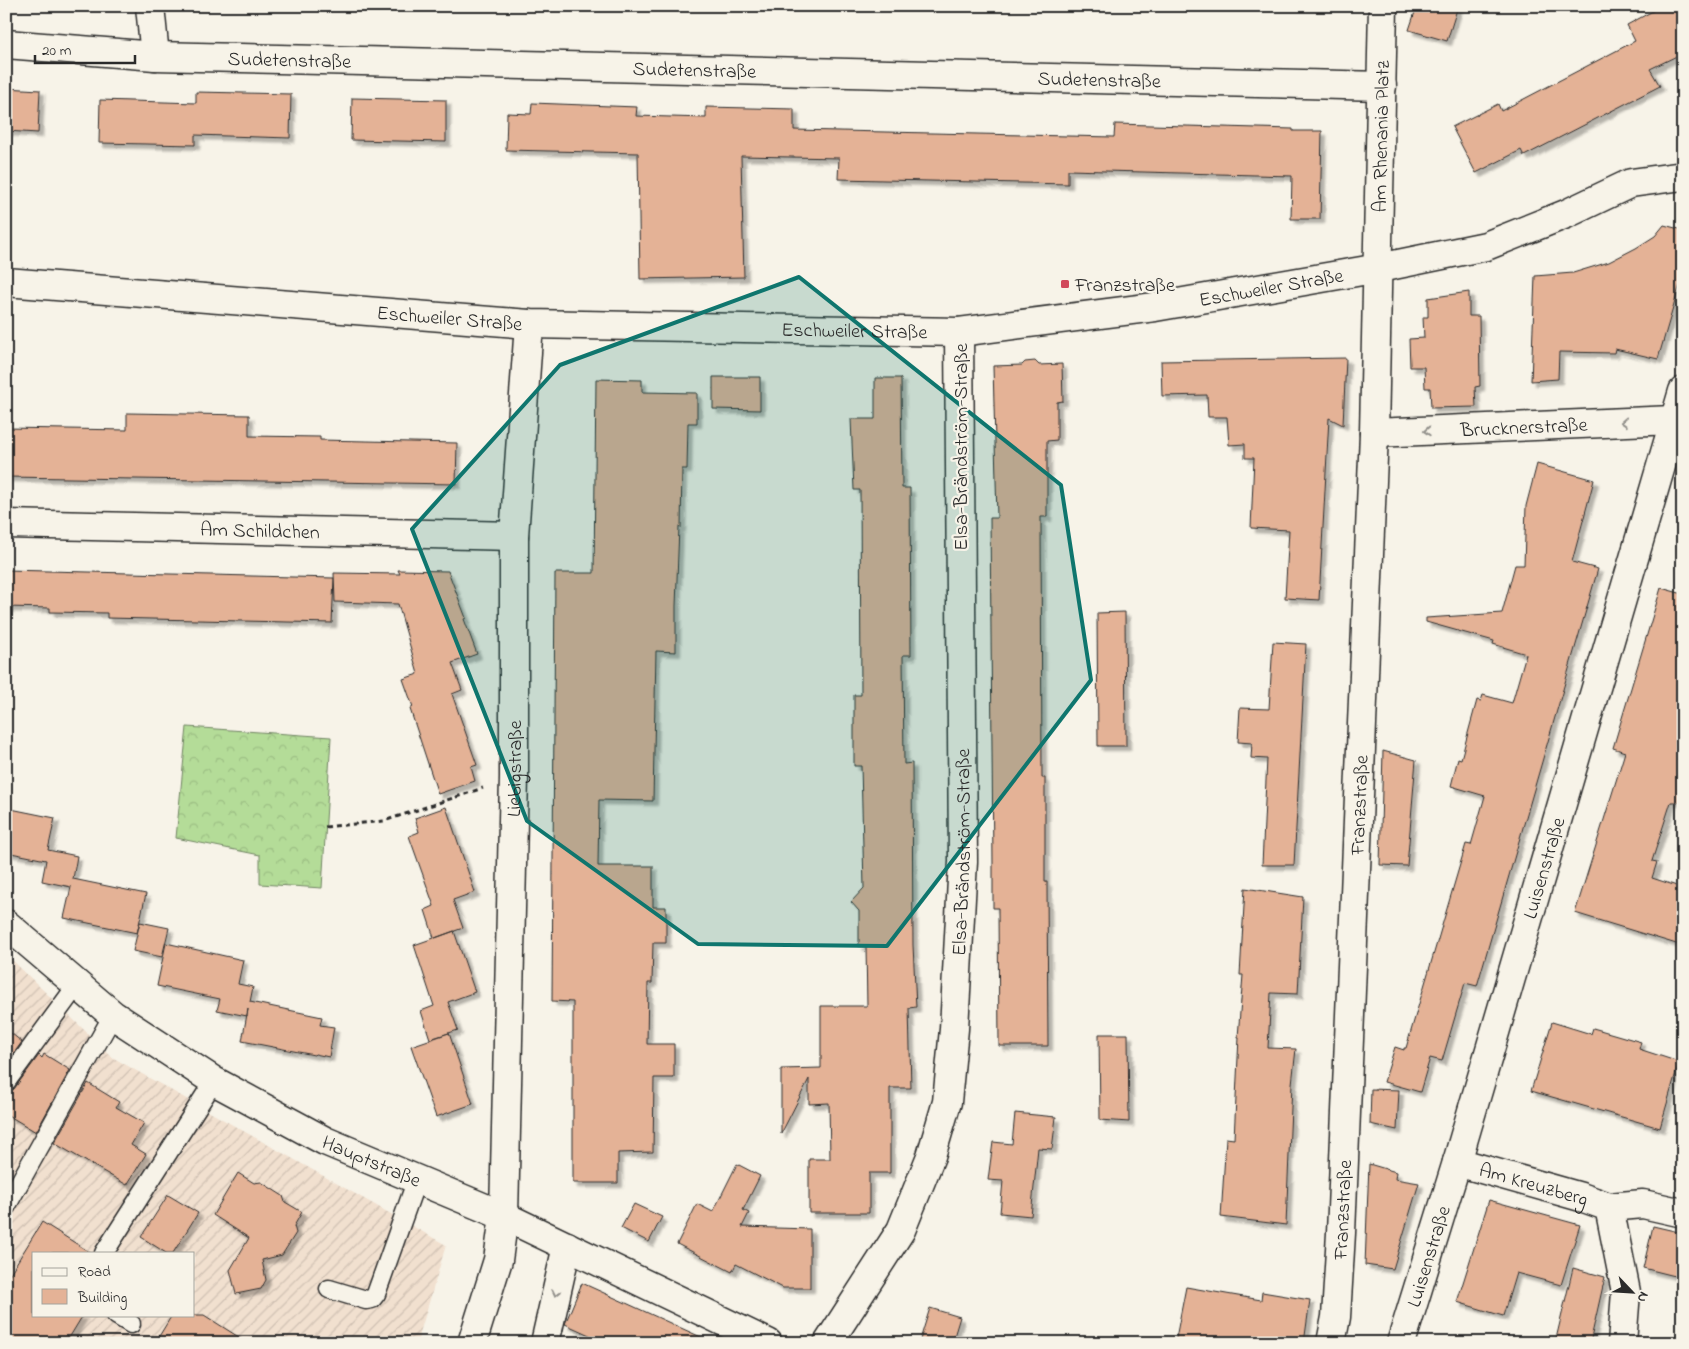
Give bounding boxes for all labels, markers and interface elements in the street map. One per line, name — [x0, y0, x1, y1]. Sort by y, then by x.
scale bar — [35, 32, 135, 64]
text: 20 m — [42, 40, 72, 62]
street label: Sudetenstraße — [227, 46, 351, 78]
street label: Sudetenstraße — [632, 56, 756, 88]
street label: Am Rhenania Platz — [1367, 59, 1399, 213]
street label: Sudetenstraße — [1037, 66, 1161, 98]
street label: Eschweiler Straße — [1197, 262, 1346, 316]
place label: Franzstraße — [1074, 272, 1175, 301]
marker: Franzstraße — [1059, 278, 1071, 290]
street label: Eschweiler Straße — [375, 300, 523, 340]
street label: Eschweiler Straße — [781, 317, 927, 348]
street label: Elsa-Brändström-Straße — [948, 343, 977, 551]
street label: Brucknerstraße — [1459, 412, 1588, 446]
one-way arrow — [1620, 417, 1628, 428]
one-way arrow — [1423, 426, 1431, 437]
street label: Am Schildchen — [200, 517, 320, 548]
street label: Liebigstraße — [501, 720, 532, 817]
street label: Elsa-Brändström-Straße — [946, 748, 980, 957]
street label: Franzstraße — [1345, 754, 1378, 857]
street label: Luisenstraße — [1517, 814, 1574, 923]
street label: Hauptstraße — [317, 1129, 425, 1197]
street label: Am Kreuzberg — [1475, 1157, 1592, 1216]
street label: Franzstraße — [1327, 1159, 1361, 1262]
street label: Luisenstraße — [1401, 1202, 1460, 1311]
legend — [32, 1252, 195, 1316]
text: Road — [78, 1261, 111, 1283]
north arrow — [1606, 1266, 1656, 1316]
text: Building — [77, 1287, 127, 1310]
text: N — [1631, 1288, 1654, 1306]
one-way arrow — [552, 1289, 562, 1298]

